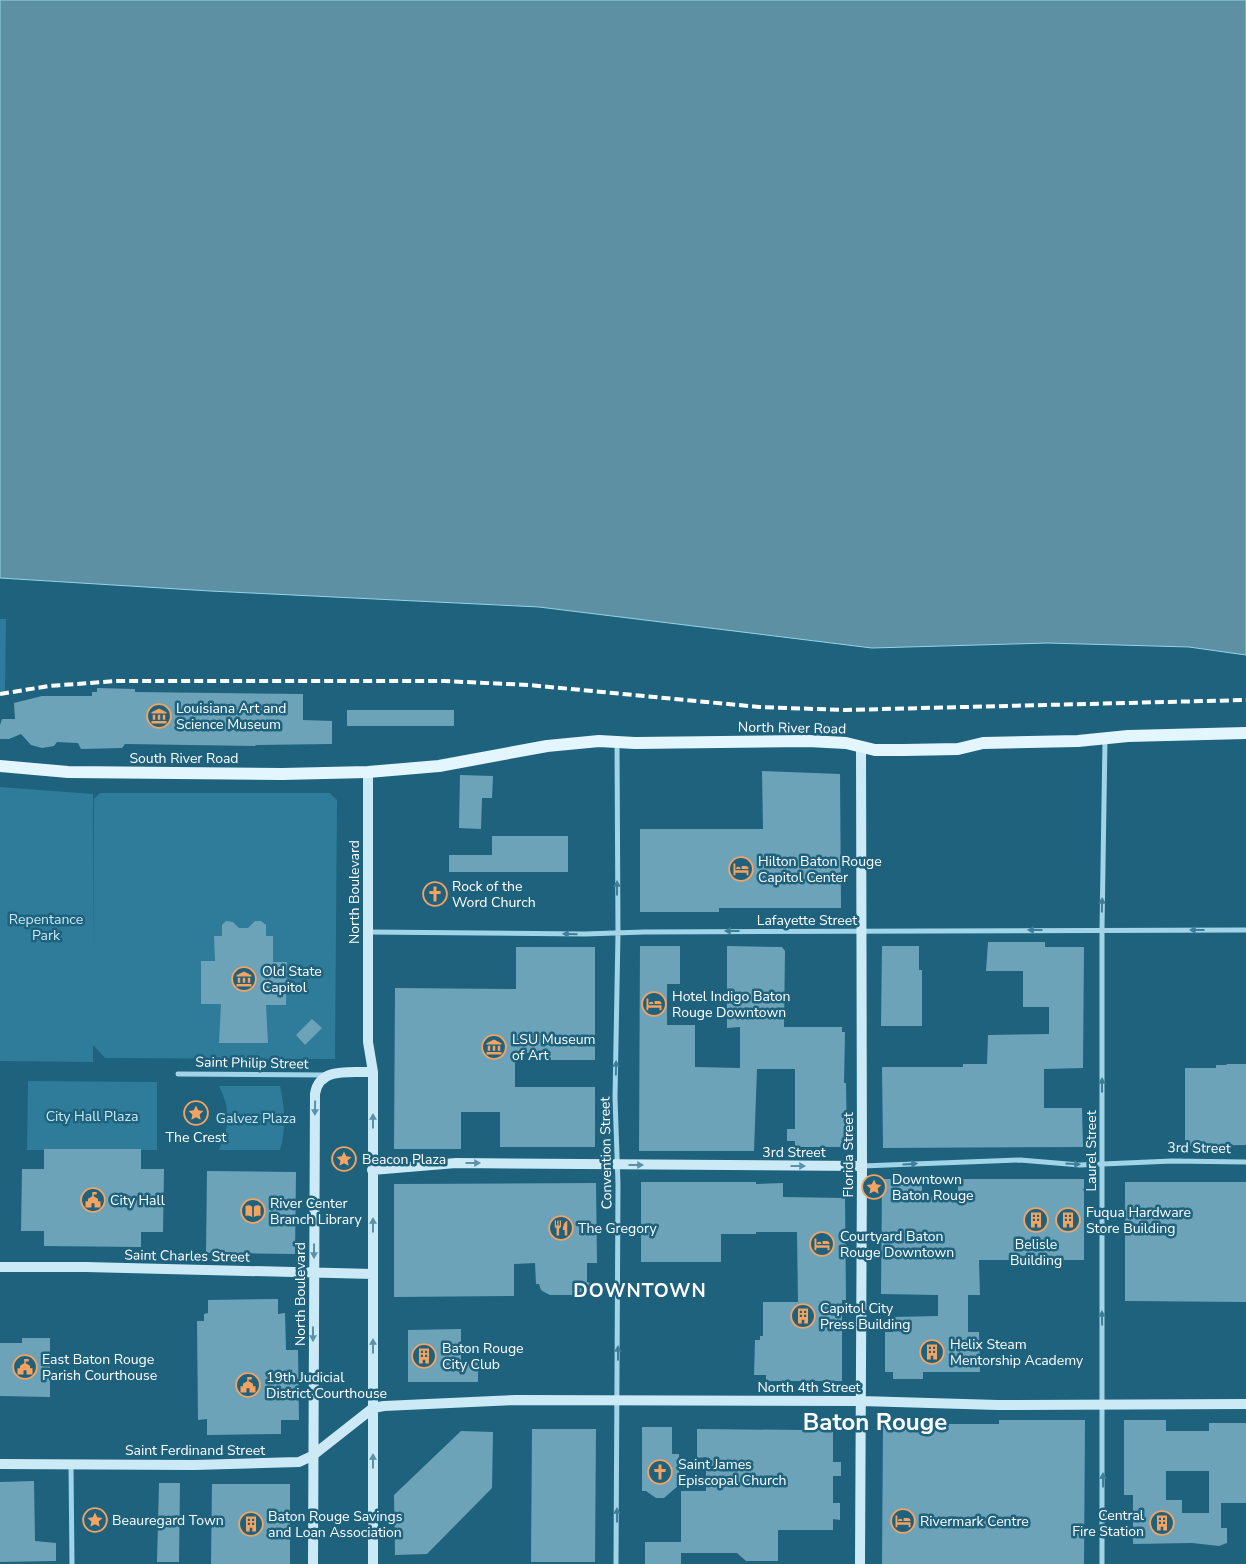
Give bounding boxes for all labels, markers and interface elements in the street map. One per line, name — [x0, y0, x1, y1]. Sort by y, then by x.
place label: Louisiana Art and Science Museum — [176, 699, 286, 734]
museum icon: Louisiana Art and Science Museum — [146, 703, 172, 729]
street label: North River Road — [738, 718, 846, 738]
street label: South River Road — [129, 749, 239, 768]
street label: North Boulevard — [345, 840, 364, 944]
place label: Hilton Baton Rouge Capitol Center — [758, 852, 882, 887]
hotel icon: Hilton Baton Rouge Capitol Center — [728, 856, 754, 882]
place label: Rock of the Word Church — [452, 877, 536, 912]
one-way arrow — [613, 880, 621, 896]
church icon: Rock of the Word Church — [422, 881, 448, 907]
one-way arrow — [1099, 897, 1107, 913]
park label: Repentance Park — [9, 910, 83, 945]
street label: Lafayette Street — [757, 911, 857, 930]
one-way arrow — [1027, 926, 1043, 934]
one-way arrow — [1189, 926, 1205, 934]
one-way arrow — [724, 927, 740, 935]
one-way arrow — [562, 930, 578, 938]
place label: Old State Capitol — [262, 962, 322, 997]
museum icon: Old State Capitol — [231, 966, 257, 992]
place label: Hotel Indigo Baton Rouge Downtown — [672, 987, 790, 1022]
hotel icon: Hotel Indigo Baton Rouge Downtown — [641, 991, 667, 1017]
place label: LSU Museum of Art — [512, 1030, 596, 1065]
museum icon: LSU Museum of Art — [481, 1034, 507, 1060]
street label: Saint Philip Street — [195, 1053, 309, 1073]
one-way arrow — [612, 1060, 620, 1076]
one-way arrow — [1098, 1077, 1106, 1093]
street label: Convention Street — [596, 1096, 616, 1210]
place icon: The Crest — [183, 1100, 209, 1126]
one-way arrow — [311, 1100, 319, 1116]
park label: City Hall Plaza — [46, 1107, 138, 1126]
park label: Galvez Plaza — [216, 1109, 296, 1128]
street label: Laurel Street — [1082, 1110, 1101, 1192]
street label: Florida Street — [839, 1112, 858, 1198]
one-way arrow — [369, 1113, 377, 1129]
place label: The Crest — [166, 1128, 226, 1147]
street label: 3rd Street — [1167, 1138, 1231, 1158]
street label: 3rd Street — [762, 1143, 826, 1162]
place icon: Beacon Plaza — [331, 1146, 357, 1172]
place label: Beacon Plaza — [362, 1150, 446, 1169]
one-way arrow — [466, 1159, 482, 1167]
one-way arrow — [903, 1160, 919, 1168]
one-way arrow — [628, 1161, 644, 1169]
one-way arrow — [1065, 1161, 1081, 1169]
one-way arrow — [791, 1162, 807, 1170]
place label: Downtown Baton Rouge — [892, 1170, 974, 1205]
place icon: Downtown Baton Rouge — [861, 1174, 887, 1200]
public building icon: City Hall — [80, 1187, 106, 1213]
place label: City Hall — [110, 1191, 166, 1210]
place label: River Center Branch Library — [270, 1194, 363, 1229]
library icon: River Center Branch Library — [240, 1198, 266, 1224]
place label: Fuqua Hardware Store Building — [1086, 1203, 1191, 1238]
building icon: Belisle Building — [1023, 1207, 1049, 1233]
building icon: Fuqua Hardware Store Building — [1055, 1207, 1081, 1233]
restaurant icon: The Gregory — [548, 1215, 574, 1241]
one-way arrow — [369, 1217, 377, 1233]
place label: The Gregory — [578, 1219, 657, 1238]
place label: Courtyard Baton Rouge Downtown — [840, 1227, 954, 1262]
hotel icon: Courtyard Baton Rouge Downtown — [809, 1231, 835, 1257]
place label: Belisle Building — [1010, 1235, 1062, 1270]
street label: North Boulevard — [291, 1242, 310, 1346]
one-way arrow — [310, 1244, 318, 1260]
street label: Saint Charles Street — [124, 1245, 250, 1267]
district label: DOWNTOWN — [573, 1278, 707, 1304]
place label: Capitol City Press Building — [820, 1299, 910, 1334]
building icon: Capitol City Press Building — [790, 1303, 816, 1329]
one-way arrow — [1098, 1310, 1106, 1326]
one-way arrow — [309, 1326, 317, 1342]
place label: Helix Steam Mentorship Academy — [950, 1335, 1084, 1370]
one-way arrow — [369, 1337, 377, 1353]
place label: Baton Rouge City Club — [442, 1339, 524, 1374]
building icon: Helix Steam Mentorship Academy — [919, 1339, 945, 1365]
building icon: Baton Rouge City Club — [411, 1343, 437, 1369]
one-way arrow — [614, 1345, 622, 1361]
place label: East Baton Rouge Parish Courthouse — [42, 1350, 157, 1385]
public building icon: East Baton Rouge Parish Courthouse — [12, 1354, 38, 1380]
place label: 19th Judicial District Courthouse — [266, 1368, 387, 1403]
public building icon: 19th Judicial District Courthouse — [235, 1372, 261, 1398]
street label: North 4th Street — [757, 1378, 861, 1397]
district label: Baton Rouge — [803, 1406, 947, 1438]
street label: Saint Ferdinand Street — [125, 1441, 265, 1460]
one-way arrow — [369, 1453, 377, 1469]
place label: Saint James Episcopal Church — [678, 1455, 786, 1490]
church icon: Saint James Episcopal Church — [647, 1459, 673, 1485]
one-way arrow — [1099, 1472, 1107, 1488]
place label: Central Fire Station — [1072, 1506, 1145, 1541]
place icon: Beauregard Town — [82, 1507, 108, 1533]
place label: Baton Rouge Savings and Loan Association — [268, 1507, 403, 1542]
one-way arrow — [613, 1507, 621, 1523]
hotel icon: Rivermark Centre — [890, 1508, 916, 1534]
building icon: Central Fire Station — [1149, 1510, 1175, 1536]
place label: Beauregard Town — [112, 1511, 224, 1530]
building icon: Baton Rouge Savings and Loan Association — [238, 1511, 264, 1537]
place label: Rivermark Centre — [920, 1512, 1029, 1531]

